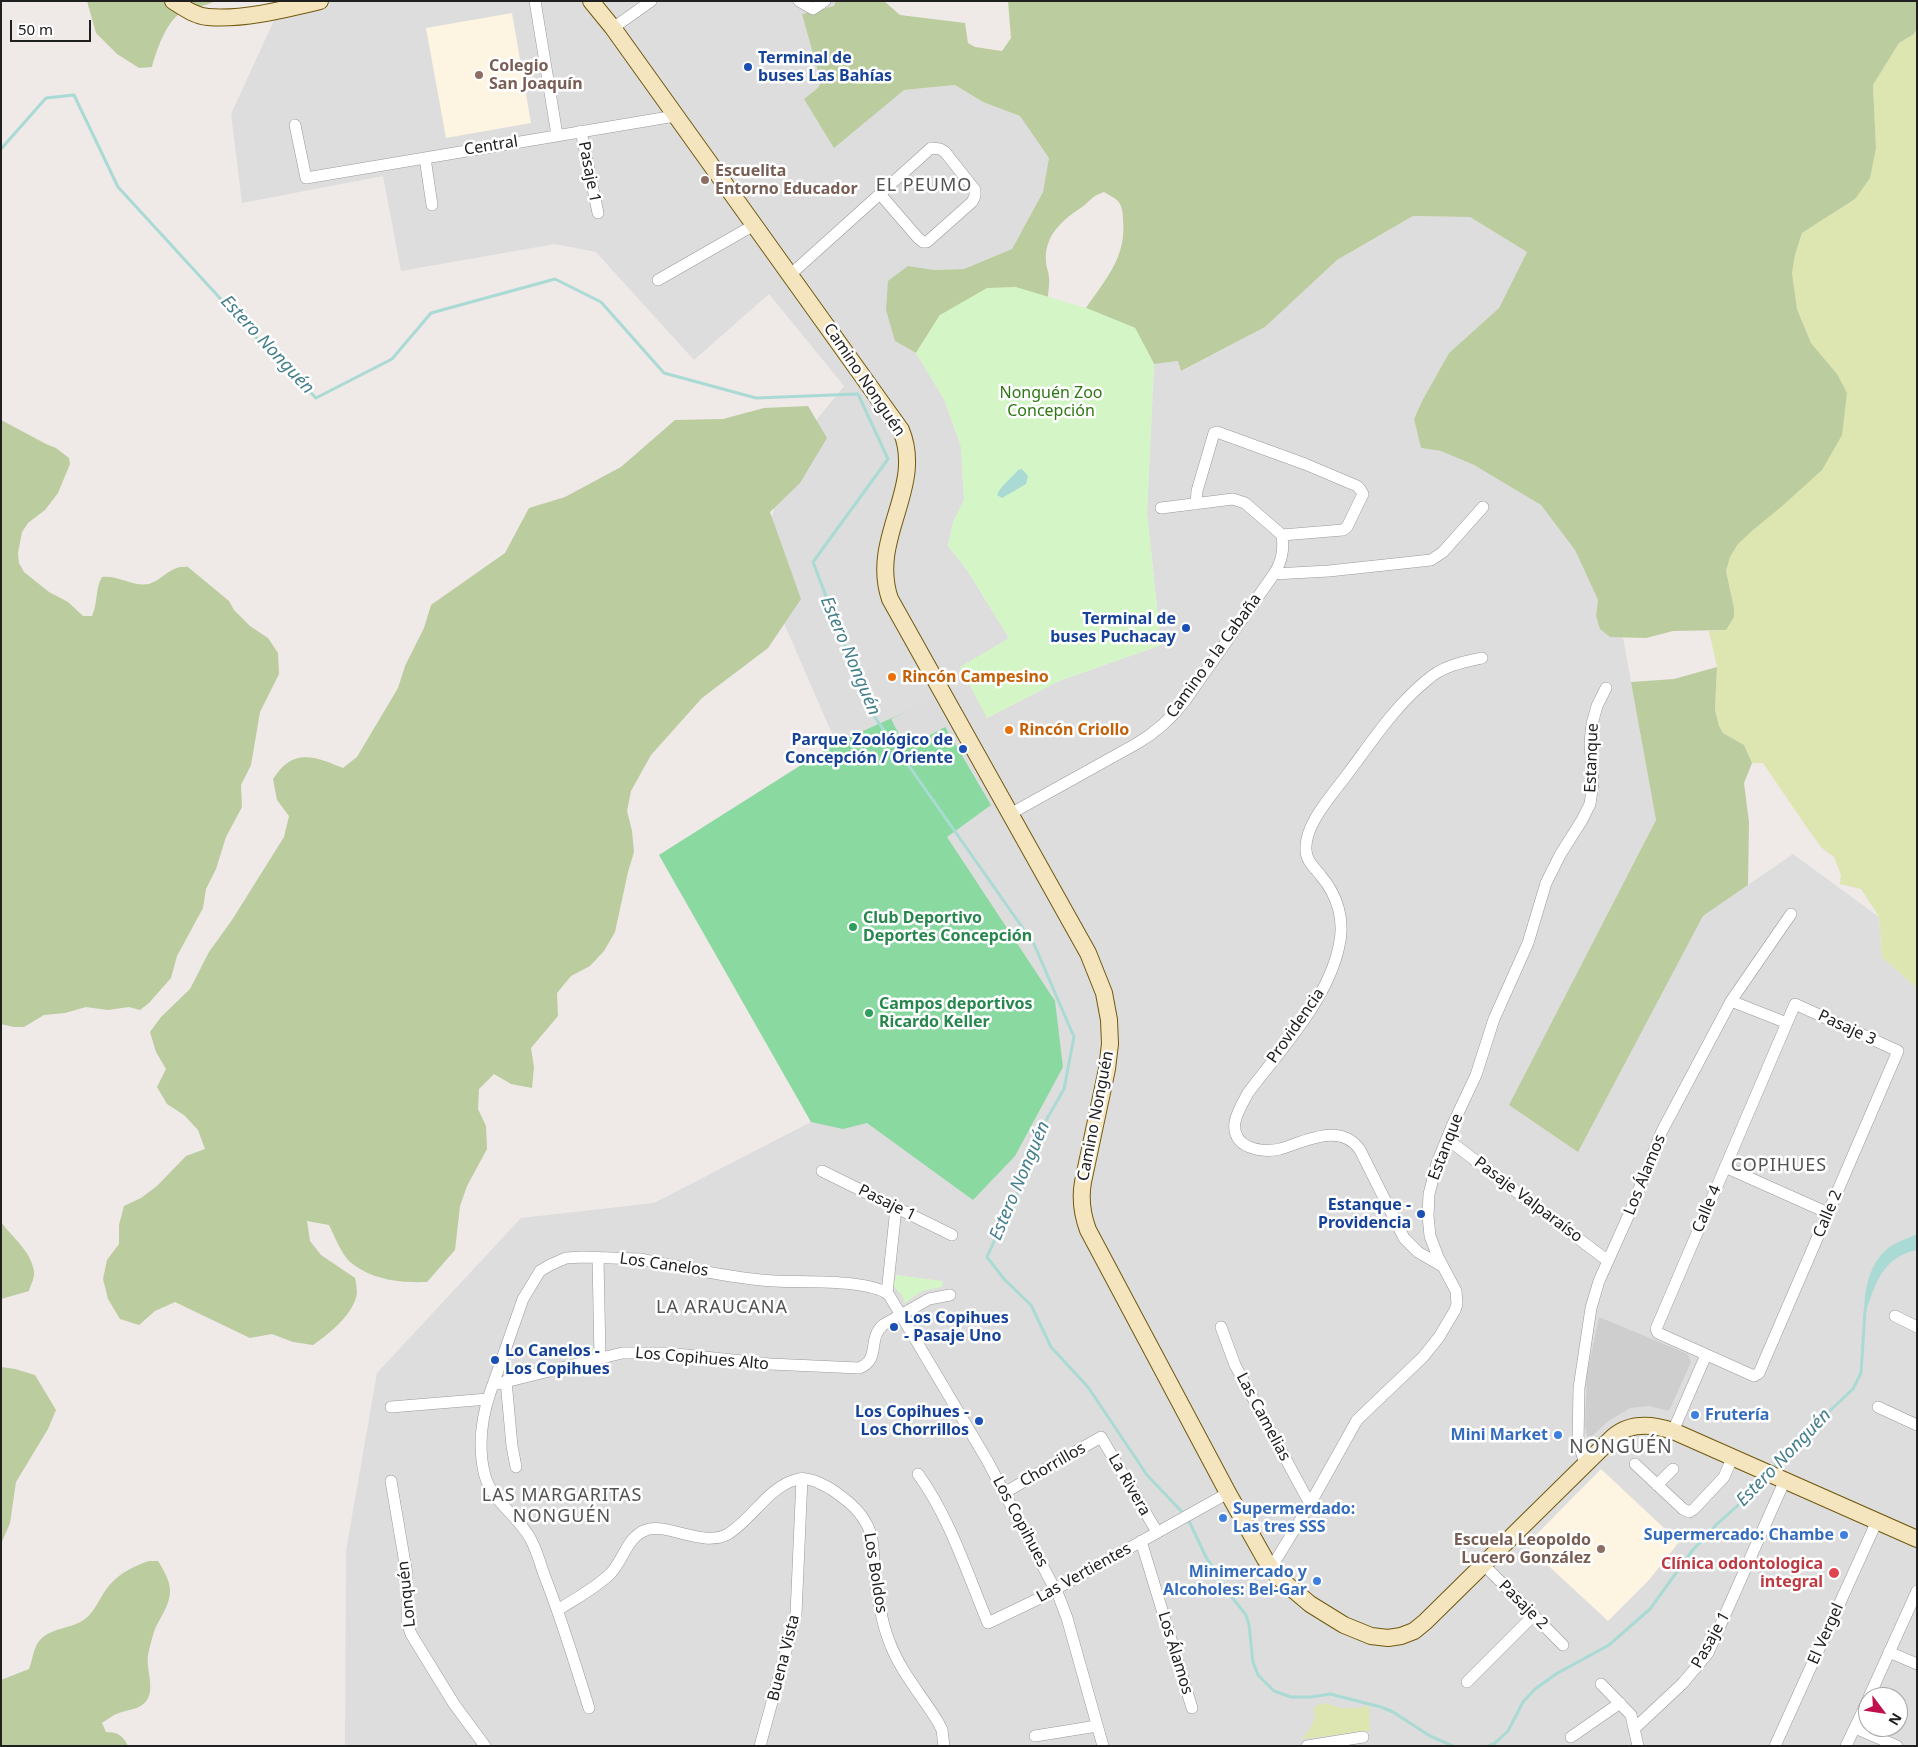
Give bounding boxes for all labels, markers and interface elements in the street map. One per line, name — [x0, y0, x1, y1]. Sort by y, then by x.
scale bar — [12, 10, 94, 42]
text: 50 m — [18, 19, 53, 39]
place label: Terminal de buses Las Bahías — [758, 48, 892, 86]
place label: Colegio San Joaquín — [489, 56, 583, 94]
marker: Terminal de buses Las Bahías — [742, 61, 754, 73]
marker: Colegio San Joaquín — [473, 69, 485, 81]
street label: Central — [463, 132, 519, 160]
street label: Pasaje 1 — [574, 140, 604, 204]
place label: Escuelita Entorno Educador — [715, 161, 858, 199]
marker: Escuelita Entorno Educador — [699, 174, 711, 186]
district label: EL PEUMO — [875, 175, 973, 197]
water label: Estero Nonguén — [216, 291, 318, 399]
street label: Camino Nonguén — [819, 320, 909, 440]
park label: Nonguén Zoo Concepción — [999, 383, 1103, 421]
street label: Camino a la Cabaña — [1162, 590, 1266, 722]
water label: Estero Nonguén — [815, 593, 885, 719]
place label: Terminal de buses Puchacay — [1050, 609, 1176, 647]
marker: Terminal de buses Puchacay — [1180, 622, 1192, 634]
place label: Rincón Campesino — [902, 667, 1049, 687]
marker: Rincón Campesino — [886, 671, 898, 683]
place label: Rincón Criollo — [1019, 720, 1129, 740]
street label: Estanque — [1581, 723, 1603, 793]
marker: Rincón Criollo — [1003, 724, 1015, 736]
place label: Parque Zoológico de Concepción / Oriente — [785, 730, 953, 768]
marker: Parque Zoológico de Concepción / Oriente — [957, 743, 969, 755]
place label: Club Deportivo Deportes Concepción — [863, 908, 1032, 946]
marker: Club Deportivo Deportes Concepción — [847, 921, 859, 933]
street label: Providencia — [1263, 985, 1329, 1067]
place label: Campos deportivos Ricardo Keller — [879, 994, 1033, 1032]
street label: Pasaje 3 — [1815, 1006, 1879, 1050]
marker: Campos deportivos Ricardo Keller — [863, 1007, 875, 1019]
street label: Camino Nonguén — [1074, 1049, 1118, 1183]
street label: Estanque — [1425, 1111, 1467, 1183]
water label: Estero Nonguén — [985, 1118, 1055, 1244]
street label: Los Álamos — [1620, 1132, 1670, 1218]
street label: Pasaje Valparaíso — [1470, 1153, 1586, 1247]
district label: COPIHUES — [1730, 1155, 1828, 1177]
street label: Pasaje 1 — [855, 1181, 919, 1225]
street label: Calle 4 — [1688, 1182, 1726, 1236]
street label: Calle 2 — [1809, 1187, 1847, 1241]
place label: Estanque - Providencia — [1318, 1195, 1411, 1233]
marker: Estanque - Providencia — [1415, 1208, 1427, 1220]
street label: Los Canelos — [618, 1249, 710, 1281]
district label: LA ARAUCANA — [655, 1297, 789, 1319]
place label: Los Copihues - Pasaje Uno — [904, 1308, 1009, 1346]
marker: Los Copihues - Pasaje Uno — [888, 1321, 900, 1333]
place label: Lo Canelos - Los Copihues — [505, 1341, 610, 1379]
street label: Los Copihues Alto — [634, 1344, 770, 1374]
marker: Lo Canelos - Los Copihues — [489, 1354, 501, 1366]
street label: Las Camelias — [1232, 1370, 1294, 1464]
place label: Los Copihues - Los Chorrillos — [855, 1402, 969, 1440]
place label: Frutería — [1705, 1405, 1769, 1425]
water label: Estero Nonguén — [1732, 1405, 1836, 1511]
marker: Frutería — [1689, 1409, 1701, 1421]
marker: Los Copihues - Los Chorrillos — [973, 1415, 985, 1427]
place label: Mini Market — [1451, 1425, 1548, 1445]
marker: Mini Market — [1552, 1429, 1564, 1441]
district label: NONGUÉN — [1568, 1437, 1674, 1459]
street label: Chorrillos — [1017, 1439, 1089, 1491]
street label: La Rivera — [1104, 1451, 1154, 1519]
street label: Los Copihues — [988, 1473, 1052, 1571]
district label: LAS MARGARITAS NONGUÉN — [480, 1485, 644, 1528]
place label: Supermerdado: Las tres SSS — [1233, 1499, 1355, 1537]
marker: Supermerdado: Las tres SSS — [1217, 1512, 1229, 1524]
place label: Supermercado: Chambe — [1644, 1525, 1834, 1545]
marker: Supermercado: Chambe — [1838, 1529, 1850, 1541]
place label: Escuela Leopoldo Lucero González — [1454, 1530, 1591, 1568]
street label: Los Boldos — [859, 1531, 891, 1615]
street label: Las Vertientes — [1033, 1539, 1135, 1607]
marker: Escuela Leopoldo Lucero González — [1595, 1543, 1607, 1555]
place label: Clínica odontologica integral — [1661, 1554, 1823, 1592]
street label: Lonquén — [394, 1560, 420, 1628]
place label: Minimercado y Alcoholes: Bel-Gar — [1163, 1562, 1307, 1600]
marker: Clínica odontologica integral — [1827, 1566, 1841, 1580]
marker: Minimercado y Alcoholes: Bel-Gar — [1311, 1575, 1323, 1587]
street label: Pasaje 2 — [1494, 1576, 1552, 1634]
street label: El Vergel — [1804, 1600, 1848, 1668]
street label: Pasaje 1 — [1688, 1608, 1734, 1672]
street label: Los Álamos — [1153, 1609, 1197, 1697]
street label: Buena Vista — [764, 1613, 804, 1703]
north arrow — [1858, 1687, 1908, 1737]
text: N — [1884, 1710, 1907, 1729]

